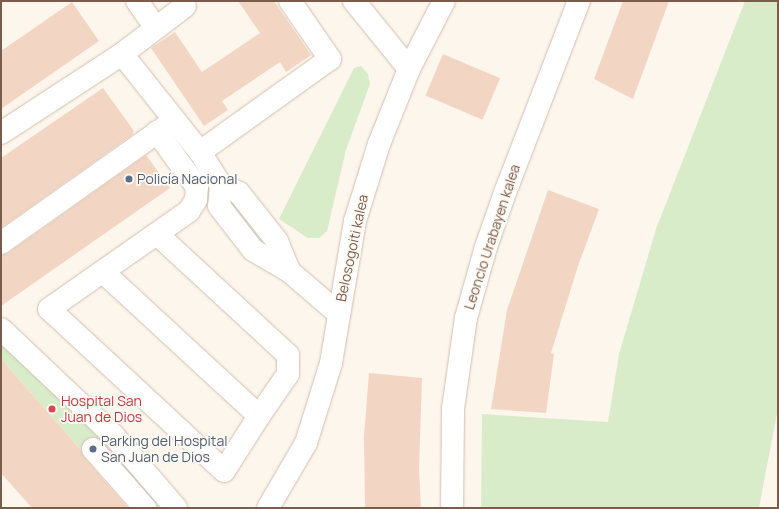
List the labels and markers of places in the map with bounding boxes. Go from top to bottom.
place label: Policía Nacional [137,171,237,187]
marker: Policía Nacional [124,174,134,184]
place label: Hospital San Juan de Dios [61,393,142,426]
marker: Hospital San Juan de Dios [46,403,58,415]
place label: Parking del Hospital San Juan de Dios [101,433,227,466]
marker: Parking del Hospital San Juan de Dios [88,444,98,454]

